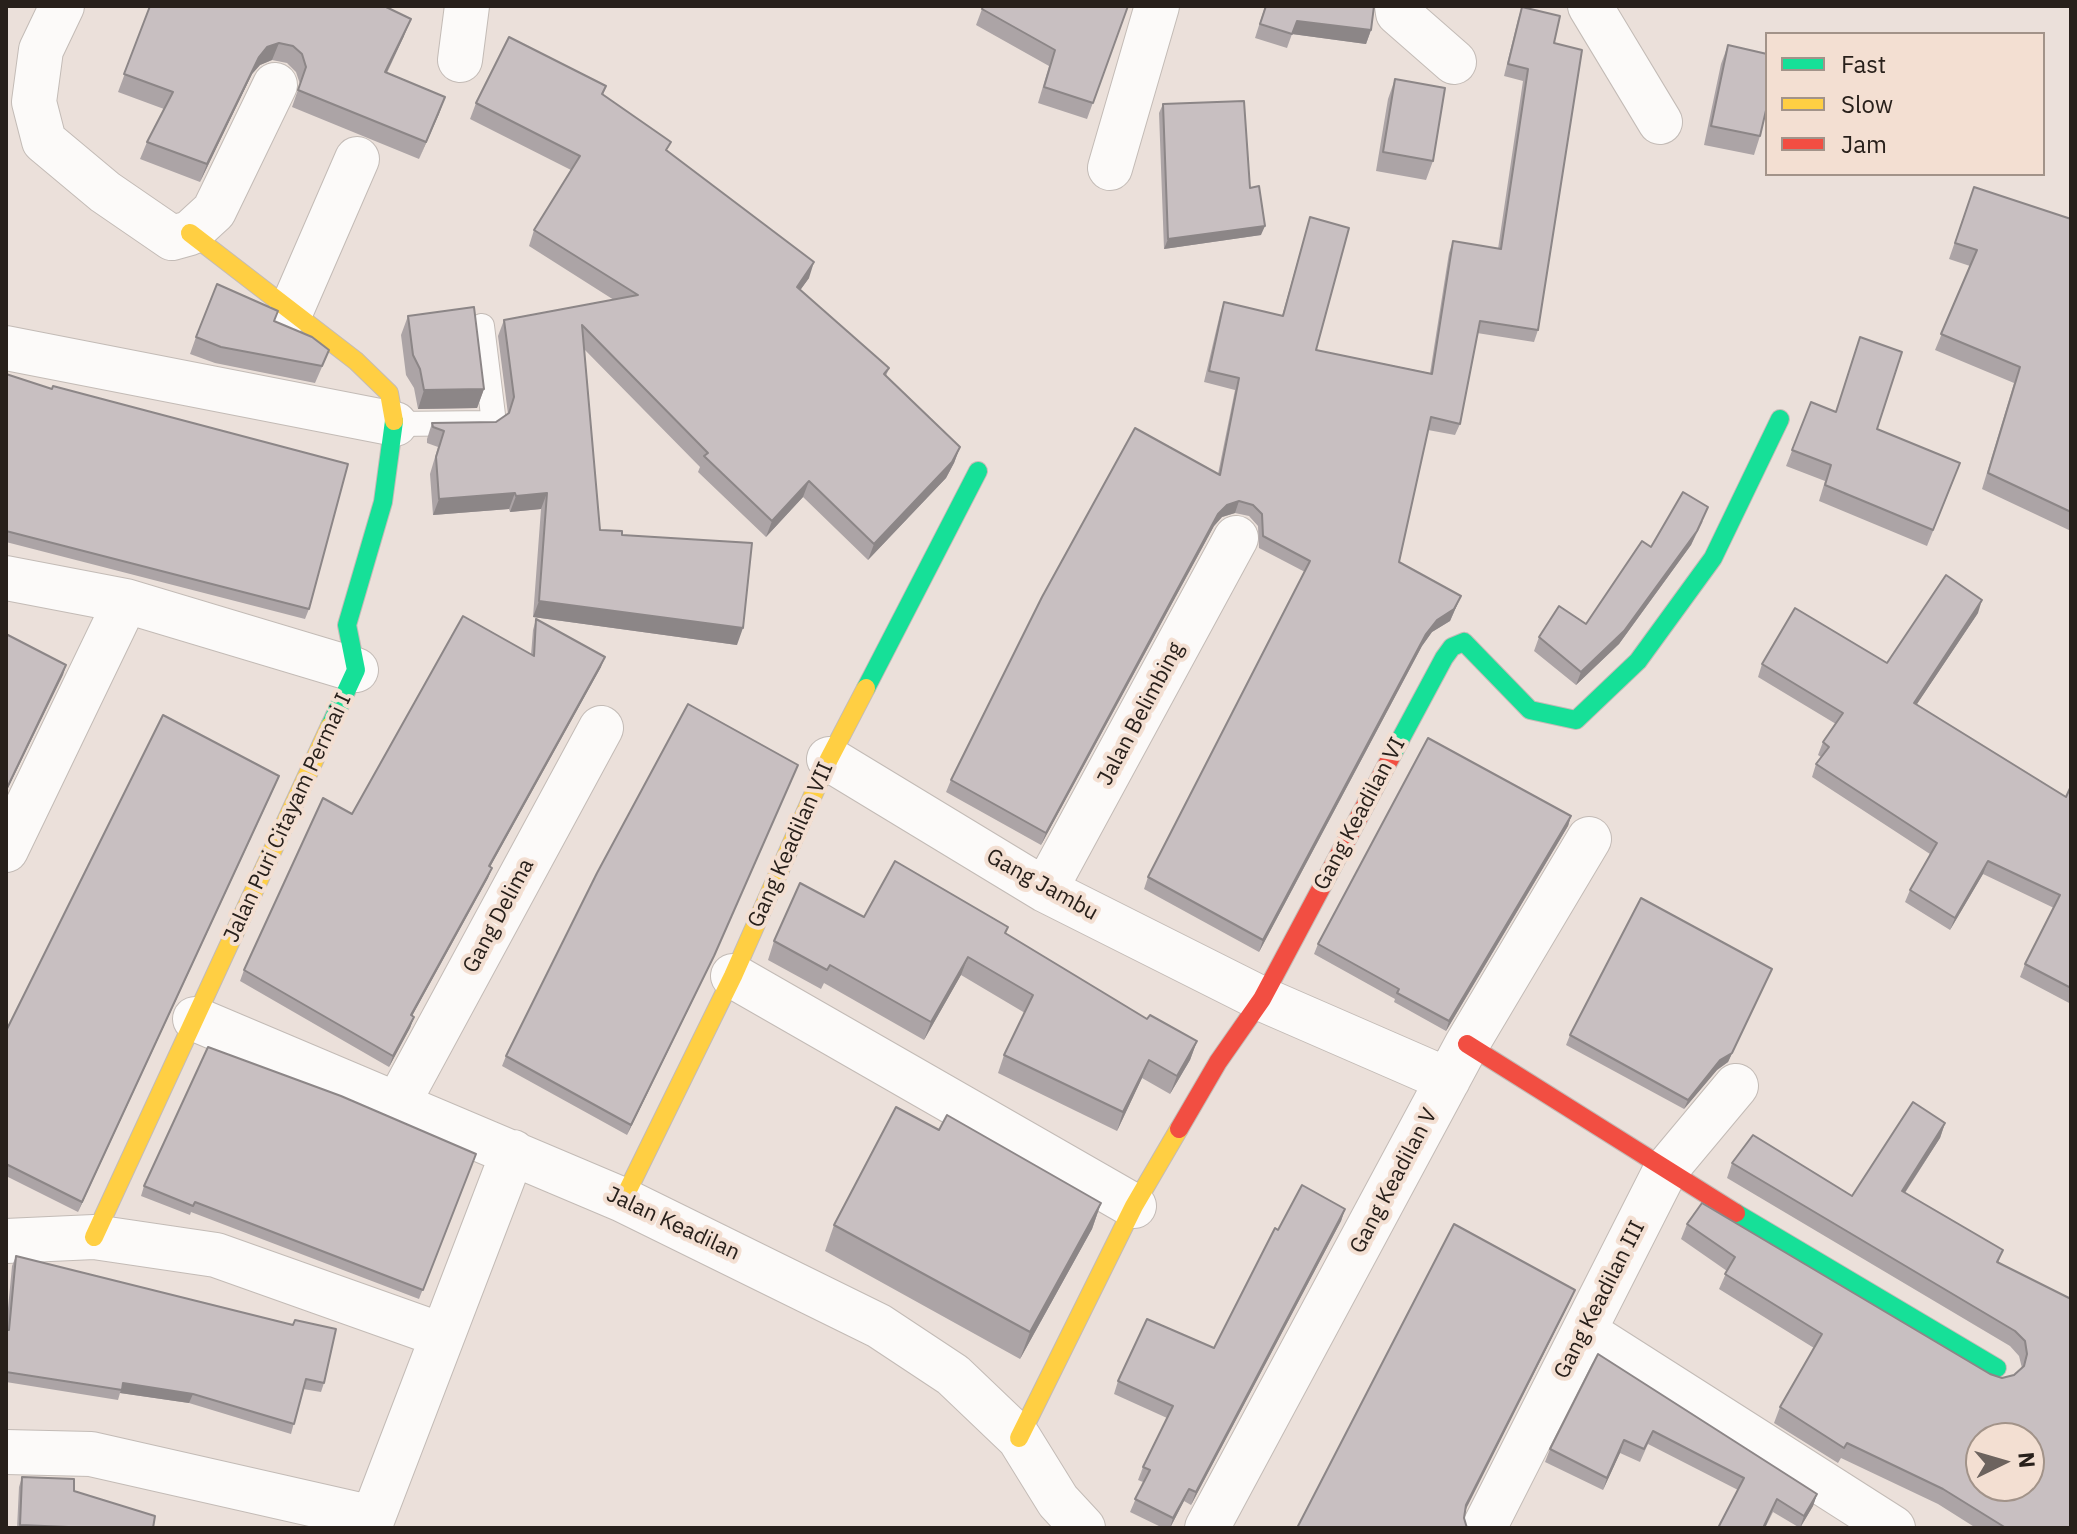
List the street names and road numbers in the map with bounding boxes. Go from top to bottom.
street label: Jalan Belimbing [1092,638,1190,790]
street label: Jalan Puri Citayam Permai I [219,689,357,947]
street label: Gang Keadilan VI [1309,733,1411,895]
street label: Gang Keadilan VII [743,758,839,932]
street label: Gang Jambu [981,843,1103,927]
street label: Gang Delima [458,854,540,978]
street label: Gang Keadilan V [1345,1104,1443,1258]
street label: Jalan Keadilan [602,1182,744,1266]
street label: Gang Keadilan III [1549,1217,1651,1383]

